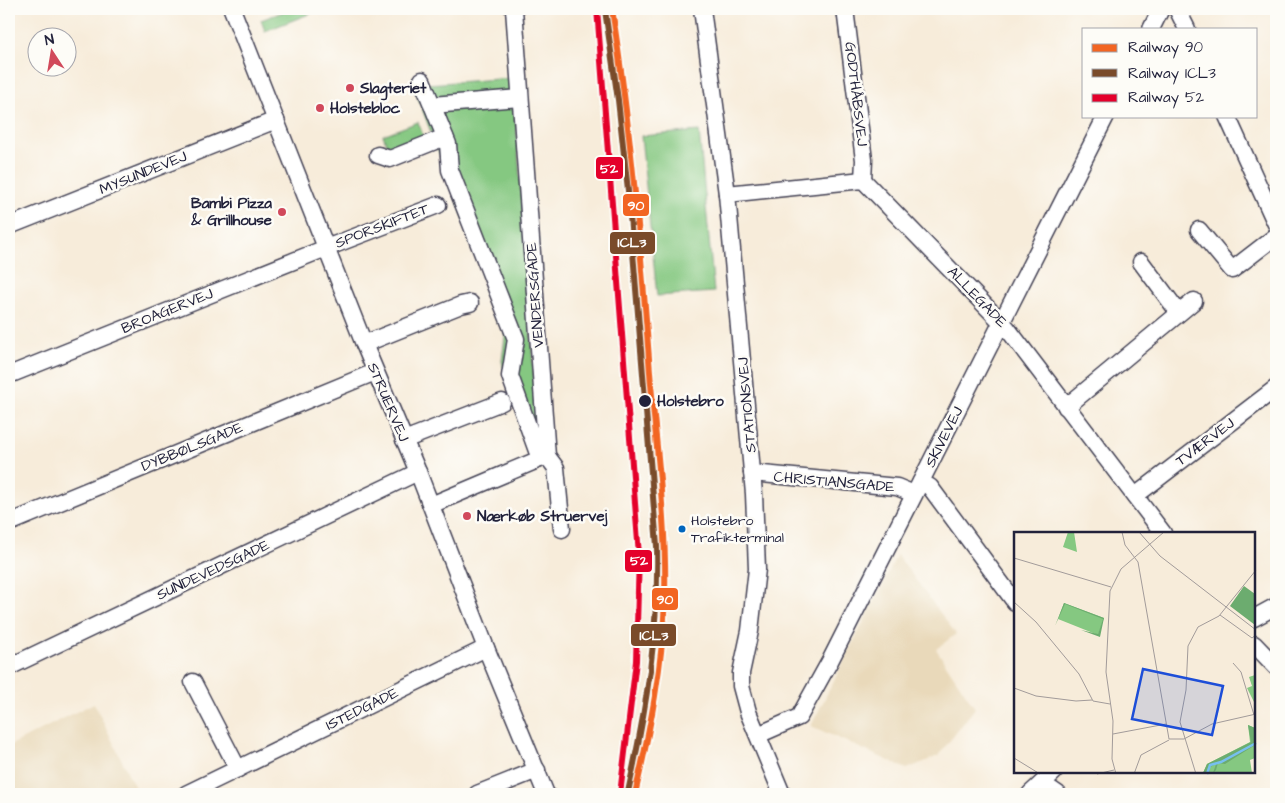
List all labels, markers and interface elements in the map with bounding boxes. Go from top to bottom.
north arrow [28,28,78,78]
legend [1082,28,1258,118]
text: N [43,30,56,51]
text: Railway 90 [1128,37,1203,59]
street label: GODTHÅBSVEJ [839,41,873,147]
text: Railway ICL3 [1128,63,1216,85]
place label: Slagteriet [359,78,427,101]
marker: Slagteriet [344,82,356,94]
text: Railway 52 [1128,87,1205,109]
place label: Holstebloc [330,98,401,119]
marker: Holstebloc [314,102,326,114]
street label: MYSUNDEVEJ [96,146,190,200]
line badge: 52 [595,156,624,180]
text: 52 [600,159,619,179]
place label: Bambi Pizza & Grillhouse [190,193,272,231]
line badge: 90 [622,193,650,217]
text: 90 [628,196,645,216]
street label: SPORSKIFTET [332,198,433,254]
marker: Bambi Pizza & Grillhouse [276,206,288,218]
line badge: ICL3 [609,231,656,255]
text: ICL3 [618,233,647,253]
street label: VENDERSGADE [521,242,549,348]
street label: ALLEGADE [942,262,1012,332]
street label: BROAGERVEJ [118,283,216,339]
street label: STATIONSVEJ [732,356,762,453]
street label: STRUERVEJ [362,359,414,445]
place label: Holstebro [657,391,724,412]
marker: Holstebro [637,393,653,409]
street label: SKIVEVEJ [920,403,968,471]
street label: TVÆRVEJ [1171,413,1239,471]
street label: DYBBØLSGADE [138,417,246,477]
street label: CHRISTIANSGADE [773,466,895,498]
place label: Nærkøb Struervej [477,506,608,527]
marker: Nærkøb Struervej [461,510,473,522]
place label: Holstebro Trafikterminal [691,511,784,548]
marker: Holstebro Trafikterminal [677,524,687,534]
inset map [1014,532,1255,773]
street label: SUNDEVEDSGADE [153,535,273,605]
line badge: 52 [624,549,653,573]
text: 52 [630,551,649,571]
line badge: 90 [651,587,679,611]
text: 90 [657,590,674,610]
line badge: ICL3 [630,623,677,647]
text: ICL3 [640,626,669,646]
street label: ISTEDGADE [322,682,402,736]

